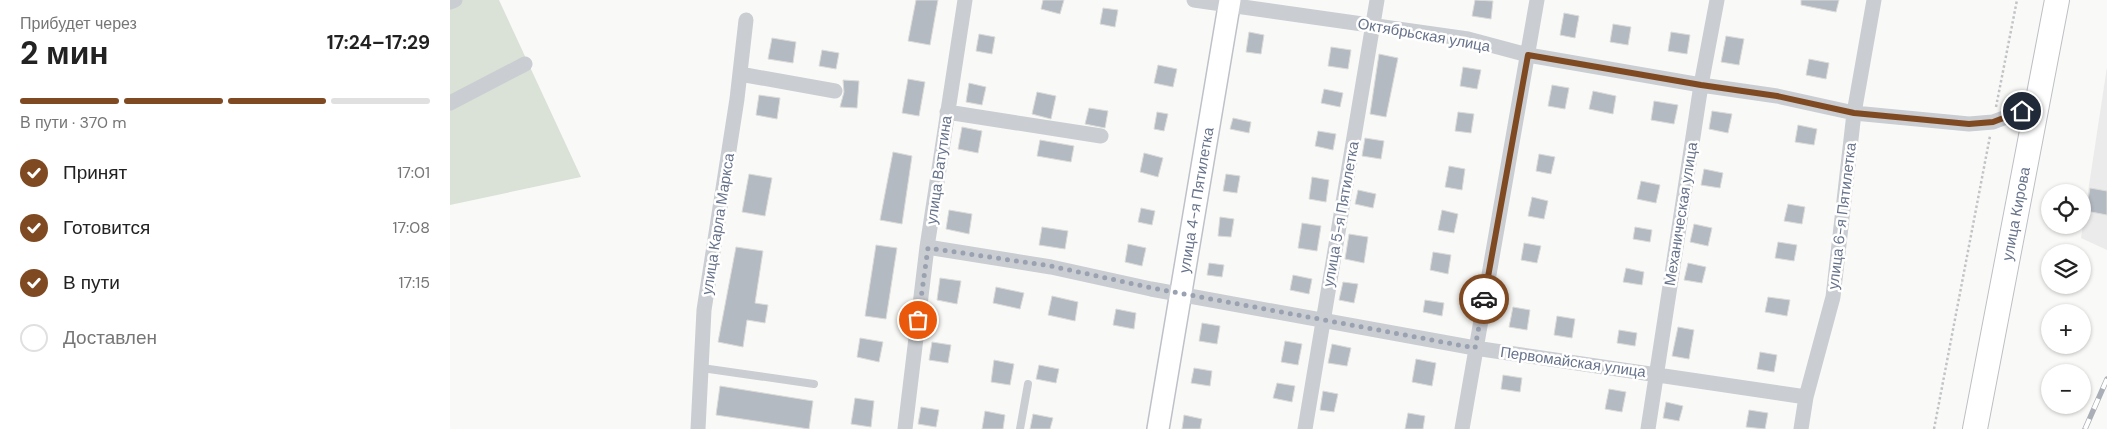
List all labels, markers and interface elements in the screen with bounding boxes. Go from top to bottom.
text: Прибудет через [20,13,137,34]
street label: Октябрьская улица [1356,13,1492,57]
text: 17:24–17:29 [327,30,430,55]
text: 2 мин [20,32,109,74]
pin [2001,90,2043,132]
icon: home [2008,97,2036,125]
text: В пути · 370 m [20,112,127,133]
street label: улица Ватутина [921,114,957,226]
street label: улица 4-я Пятилетка [1174,125,1219,275]
street label: улица 5-я Пятилетка [1318,139,1364,288]
street label: Механическая улица [1660,140,1702,287]
street label: улица 6-я Пятилетка [1823,141,1861,291]
street label: улица Карла Маркса [697,151,739,296]
icon: check [20,159,48,187]
text: Принят [63,160,127,185]
text: 17:01 [397,162,430,183]
street label: улица Кирова [1997,165,2035,263]
map controls [2041,184,2091,414]
button: locate [2041,184,2091,234]
icon: check [20,214,48,242]
text: Готовится [63,215,150,240]
text: 17:08 [393,217,430,238]
button: layers [2041,244,2091,294]
icon: check [20,269,48,297]
text: В пути [63,270,120,295]
text: 17:15 [398,272,430,293]
courier [1459,274,1509,324]
icon: car [1470,285,1498,313]
pin [897,299,939,341]
button: + [2041,304,2091,354]
icon: bag [904,306,932,334]
text: Доставлен [63,325,157,350]
street label: Первомайская улица [1499,342,1648,382]
button: − [2041,364,2091,414]

